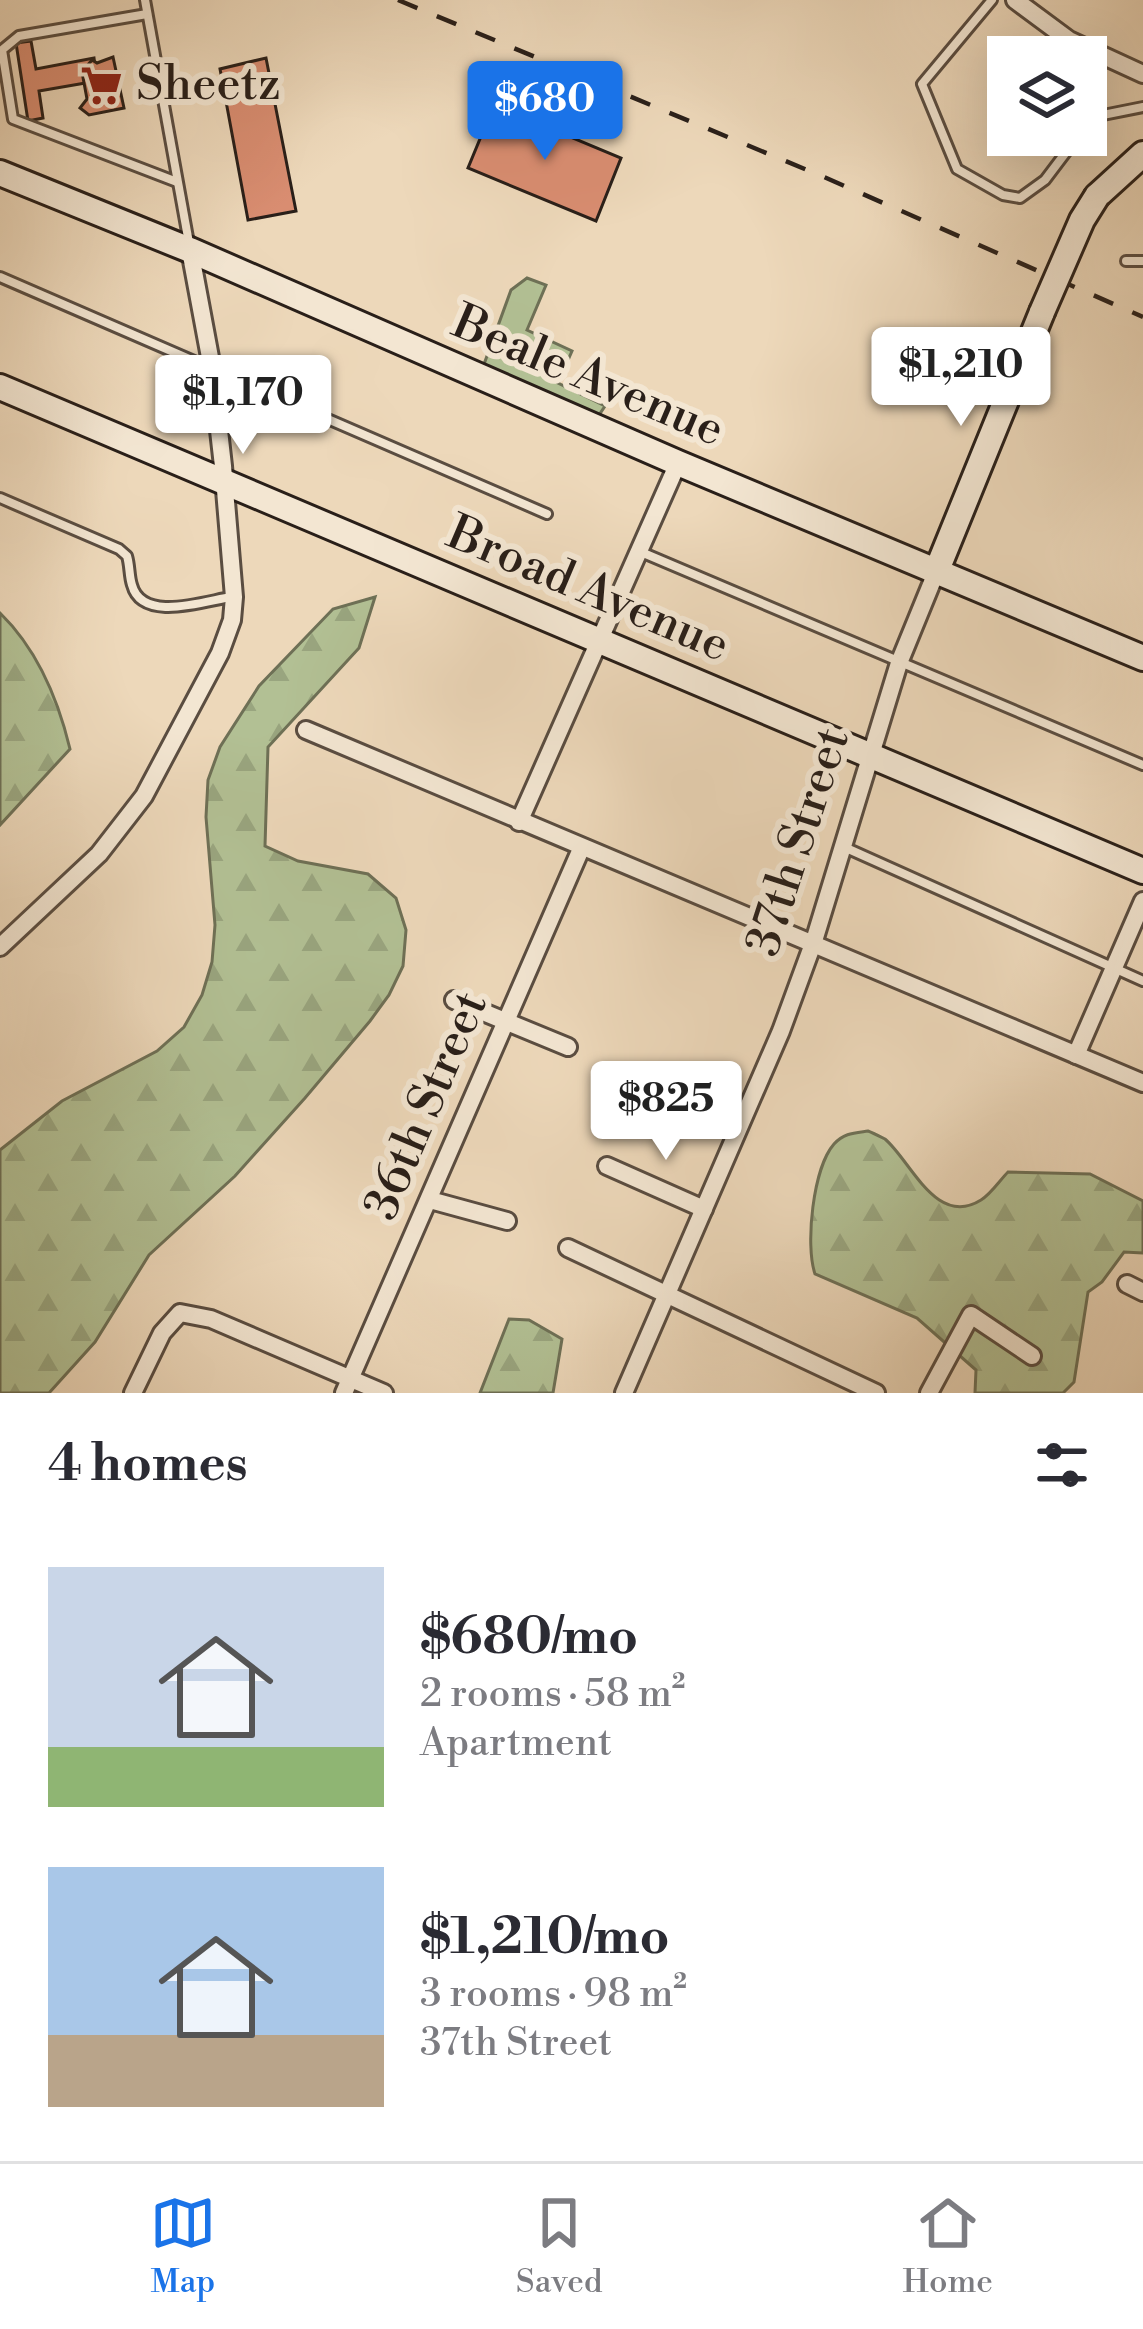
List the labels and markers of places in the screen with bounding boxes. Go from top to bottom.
place label: Sheetz [136,55,281,115]
pin: $680 [474,61,616,163]
supermarket icon: Sheetz [79,62,125,108]
pin: $1,210 [863,327,1059,429]
pin: $1,170 [145,355,341,457]
pin: $825 [595,1061,737,1163]

